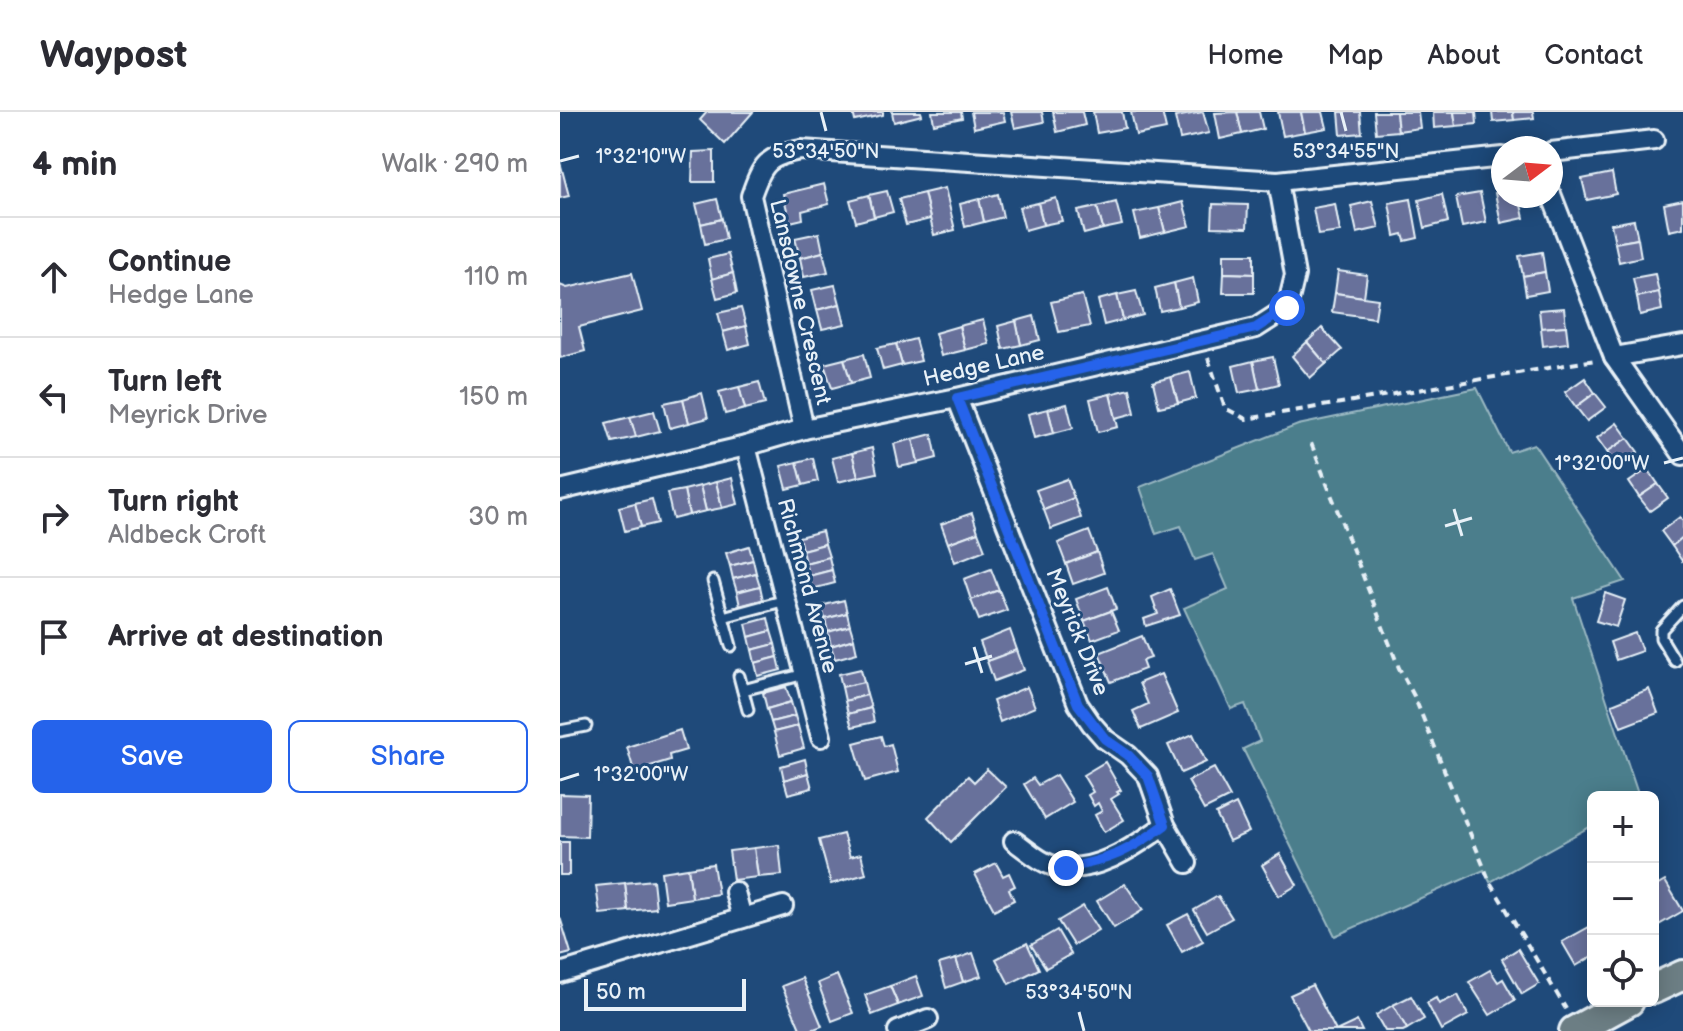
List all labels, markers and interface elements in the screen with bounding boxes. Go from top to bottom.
text: Waypost [40,33,187,78]
text: Home [1207,39,1283,72]
text: Map [1327,39,1384,72]
text: About [1428,39,1500,72]
text: Contact [1544,39,1643,72]
north arrow [1491,136,1563,208]
text: 53°34'50"N [772,140,880,164]
text: 53°34'55"N [1293,140,1399,164]
text: 4 min [32,144,118,185]
text: 1°32'10"W [596,145,686,169]
text: Walk · 290 m [381,149,528,180]
street label: Lansdowne Crescent [763,197,837,408]
text: Continue [108,244,231,280]
icon: ahead [32,255,76,299]
text: 110 m [464,262,528,293]
text: Hedge Lane [108,280,254,311]
route start [1269,290,1305,326]
street label: Hedge Lane [921,339,1047,393]
text: Turn left [108,364,222,400]
icon: left [32,375,76,419]
text: 150 m [459,382,528,413]
text: Meyrick Drive [108,400,268,431]
text: 1°32'00"W [1555,452,1649,476]
text: Turn right [108,484,239,520]
icon: right [32,495,76,539]
street label: Richmond Avenue [771,496,843,676]
text: 30 m [468,502,528,533]
text: Aldbeck Croft [108,520,266,551]
street label: Meyrick Drive [1039,564,1115,700]
icon: arrive [32,615,76,659]
text: Arrive at destination [108,619,384,655]
button: Save [32,720,272,793]
button: Share [288,720,528,793]
text: 1°32'00"W [594,763,688,787]
map controls [1587,791,1659,1007]
button: + [1587,791,1659,863]
route end [1048,850,1084,886]
button: − [1587,863,1659,935]
button: locate [1587,935,1659,1007]
scale bar [584,975,746,1011]
text: 50 m [596,979,646,1006]
text: 53°34'50"N [1025,981,1133,1005]

